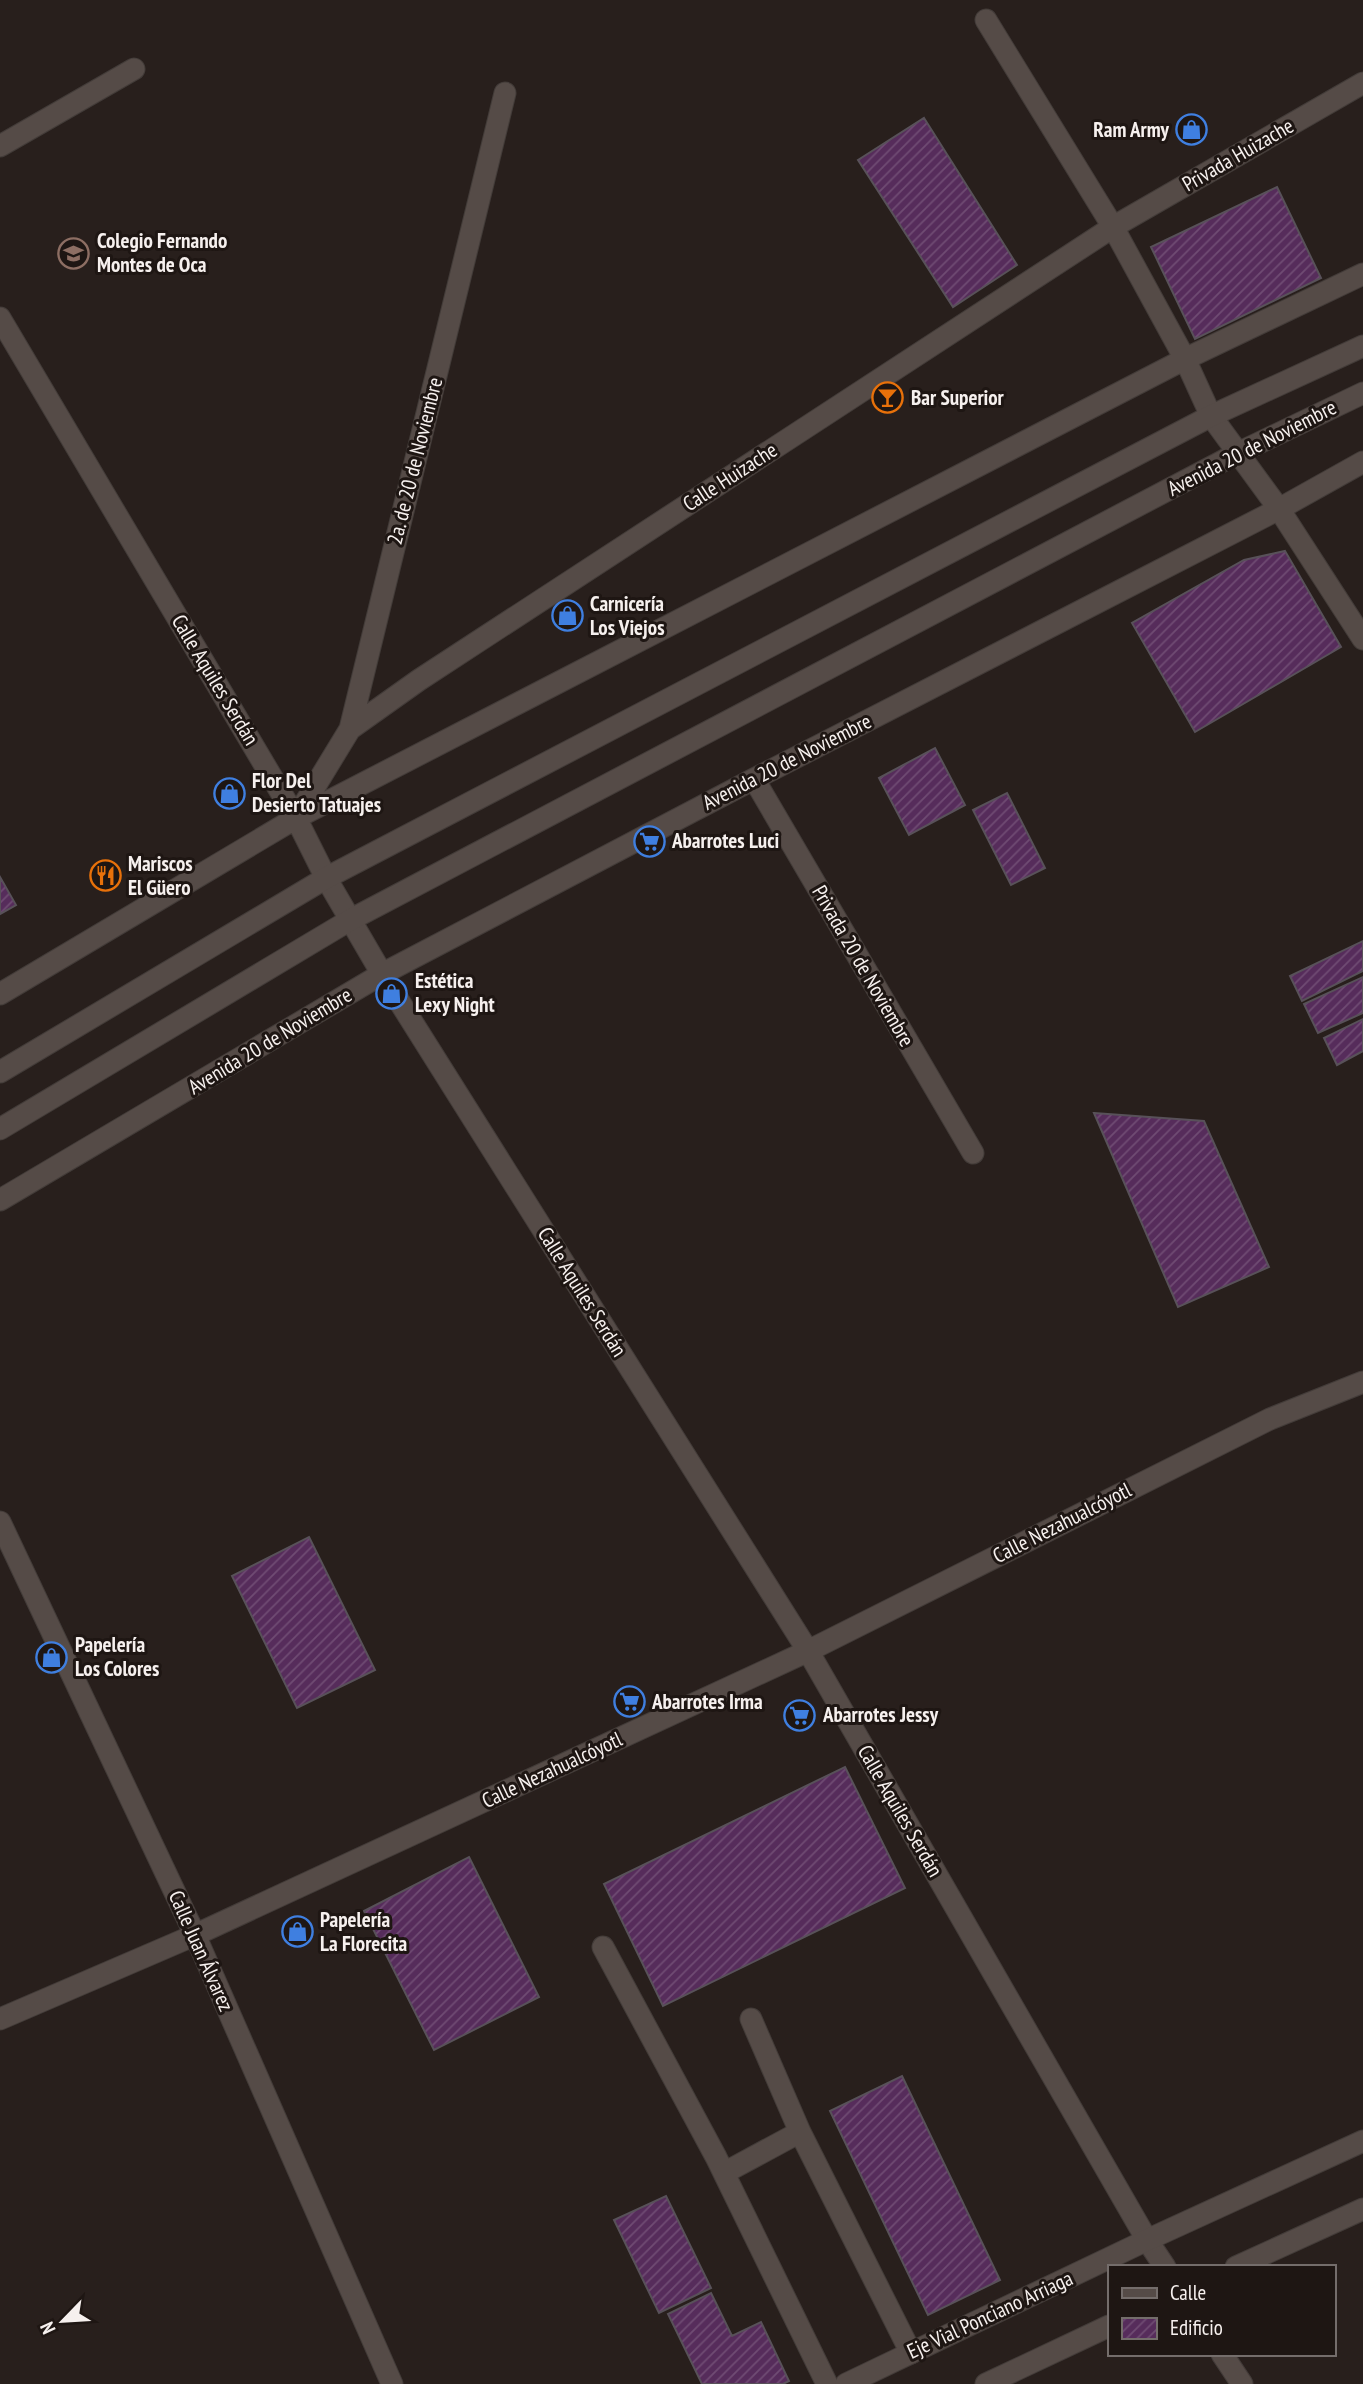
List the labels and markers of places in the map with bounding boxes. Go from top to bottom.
shop icon: Ram Army [1175,113,1209,147]
place label: Ram Army [1093,116,1170,143]
place label: Colegio Fernando Montes de Oca [97,227,227,278]
school or university icon: Colegio Fernando Montes de Oca [57,236,91,270]
bar icon: Bar Superior [871,381,905,415]
place label: Bar Superior [911,384,1005,411]
place label: Carnicería Los Viejos [590,590,665,641]
shop icon: Carnicería Los Viejos [550,599,584,633]
place label: Flor Del Desierto Tatuajes [252,767,381,818]
shop icon: Flor Del Desierto Tatuajes [212,776,246,810]
supermarket icon: Abarrotes Luci [632,824,666,858]
place label: Abarrotes Luci [671,827,779,854]
place label: Mariscos El Güero [128,850,193,901]
restaurant icon: Mariscos El Güero [88,859,122,893]
place label: Estética Lexy Night [415,967,495,1018]
shop icon: Estética Lexy Night [375,976,409,1010]
place label: Papelería Los Colores [75,1631,159,1682]
shop icon: Papelería Los Colores [35,1640,69,1674]
supermarket icon: Abarrotes Irma [612,1685,646,1719]
place label: Abarrotes Irma [651,1688,763,1715]
supermarket icon: Abarrotes Jessy [783,1698,817,1732]
place label: Abarrotes Jessy [822,1701,939,1728]
place label: Papelería La Florecita [320,1906,407,1957]
shop icon: Papelería La Florecita [280,1915,314,1949]

